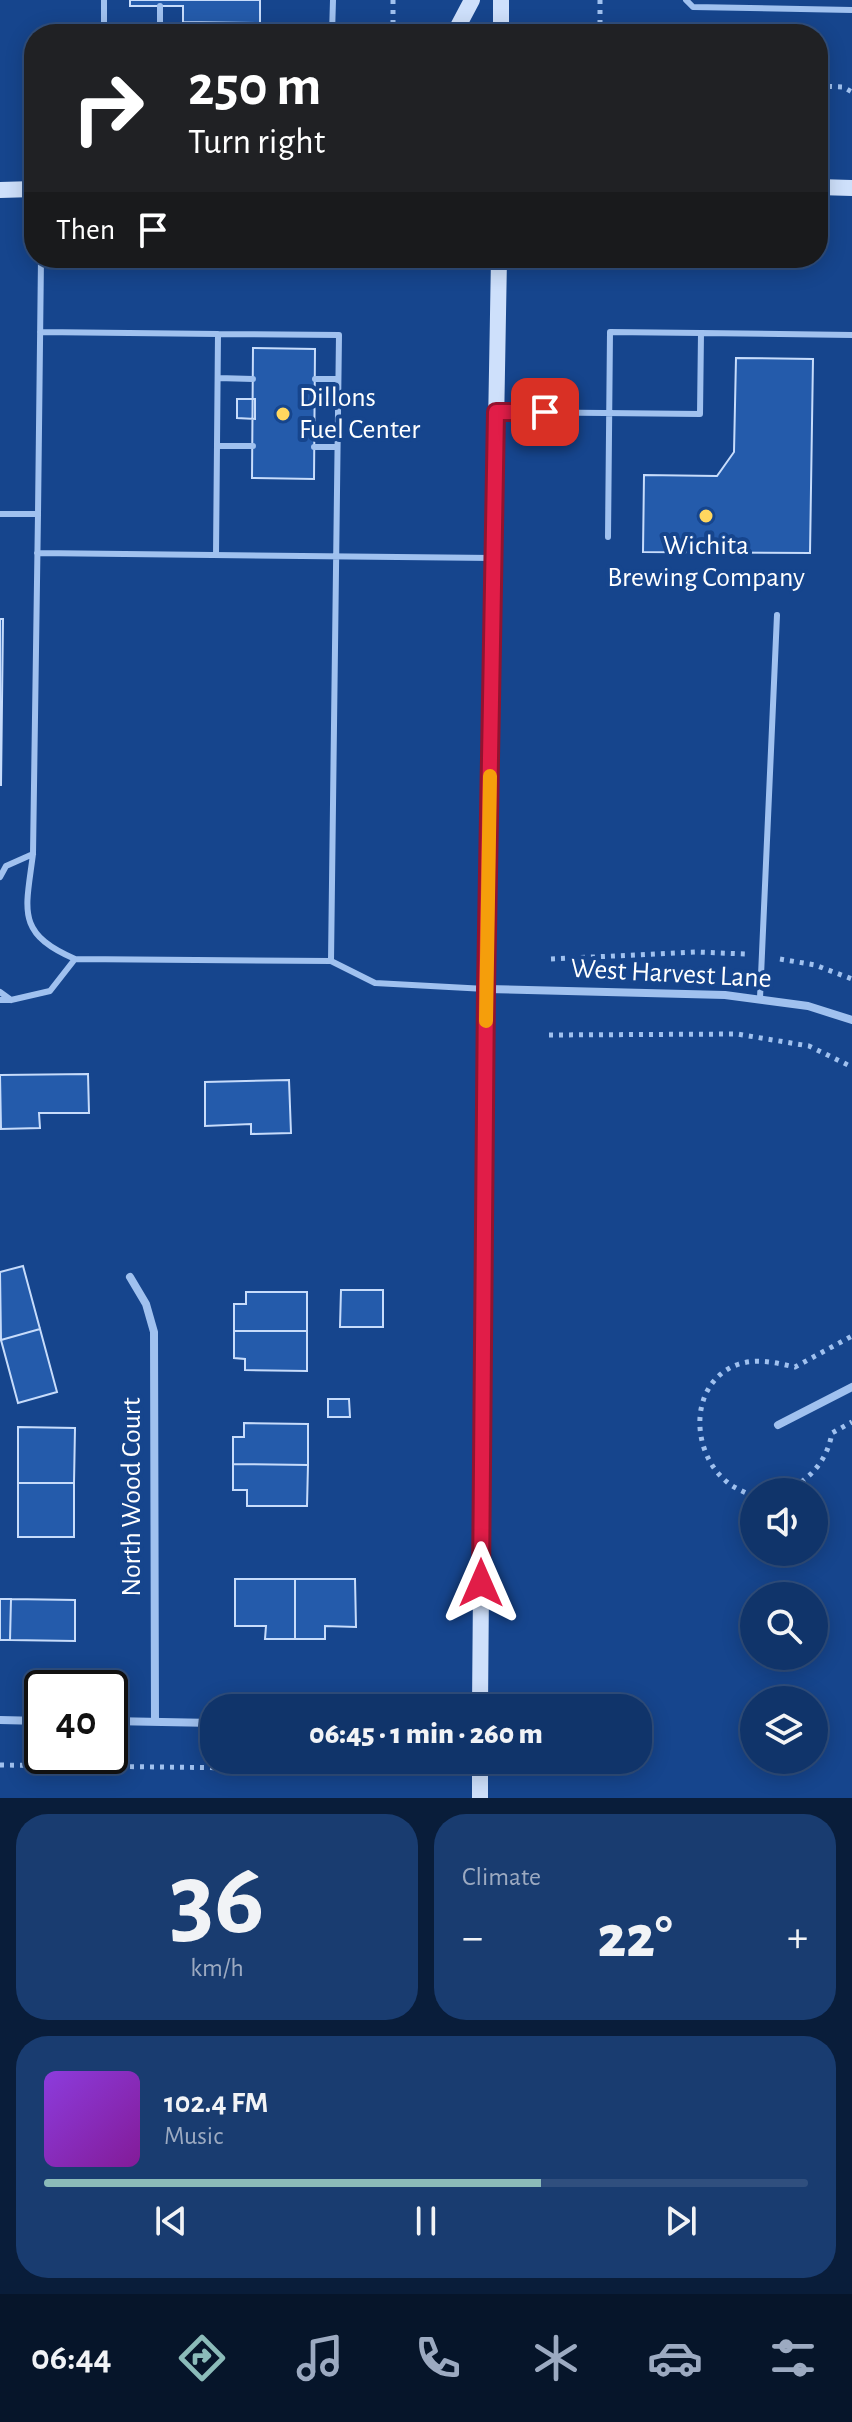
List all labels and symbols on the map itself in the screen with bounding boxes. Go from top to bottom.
pin [511,378,579,446]
place label: Dillons Fuel Center [299,384,420,444]
marker: Dillons Fuel Center [274,405,292,423]
marker: Wichita Brewing Company [697,507,715,525]
place label: Wichita Brewing Company [607,532,805,592]
street label: West Harvest Lane [570,955,772,993]
street label: North Wood Court [118,1397,146,1597]
position arrow [439,1541,523,1625]
speed limit sign: 40 [24,1670,128,1774]

